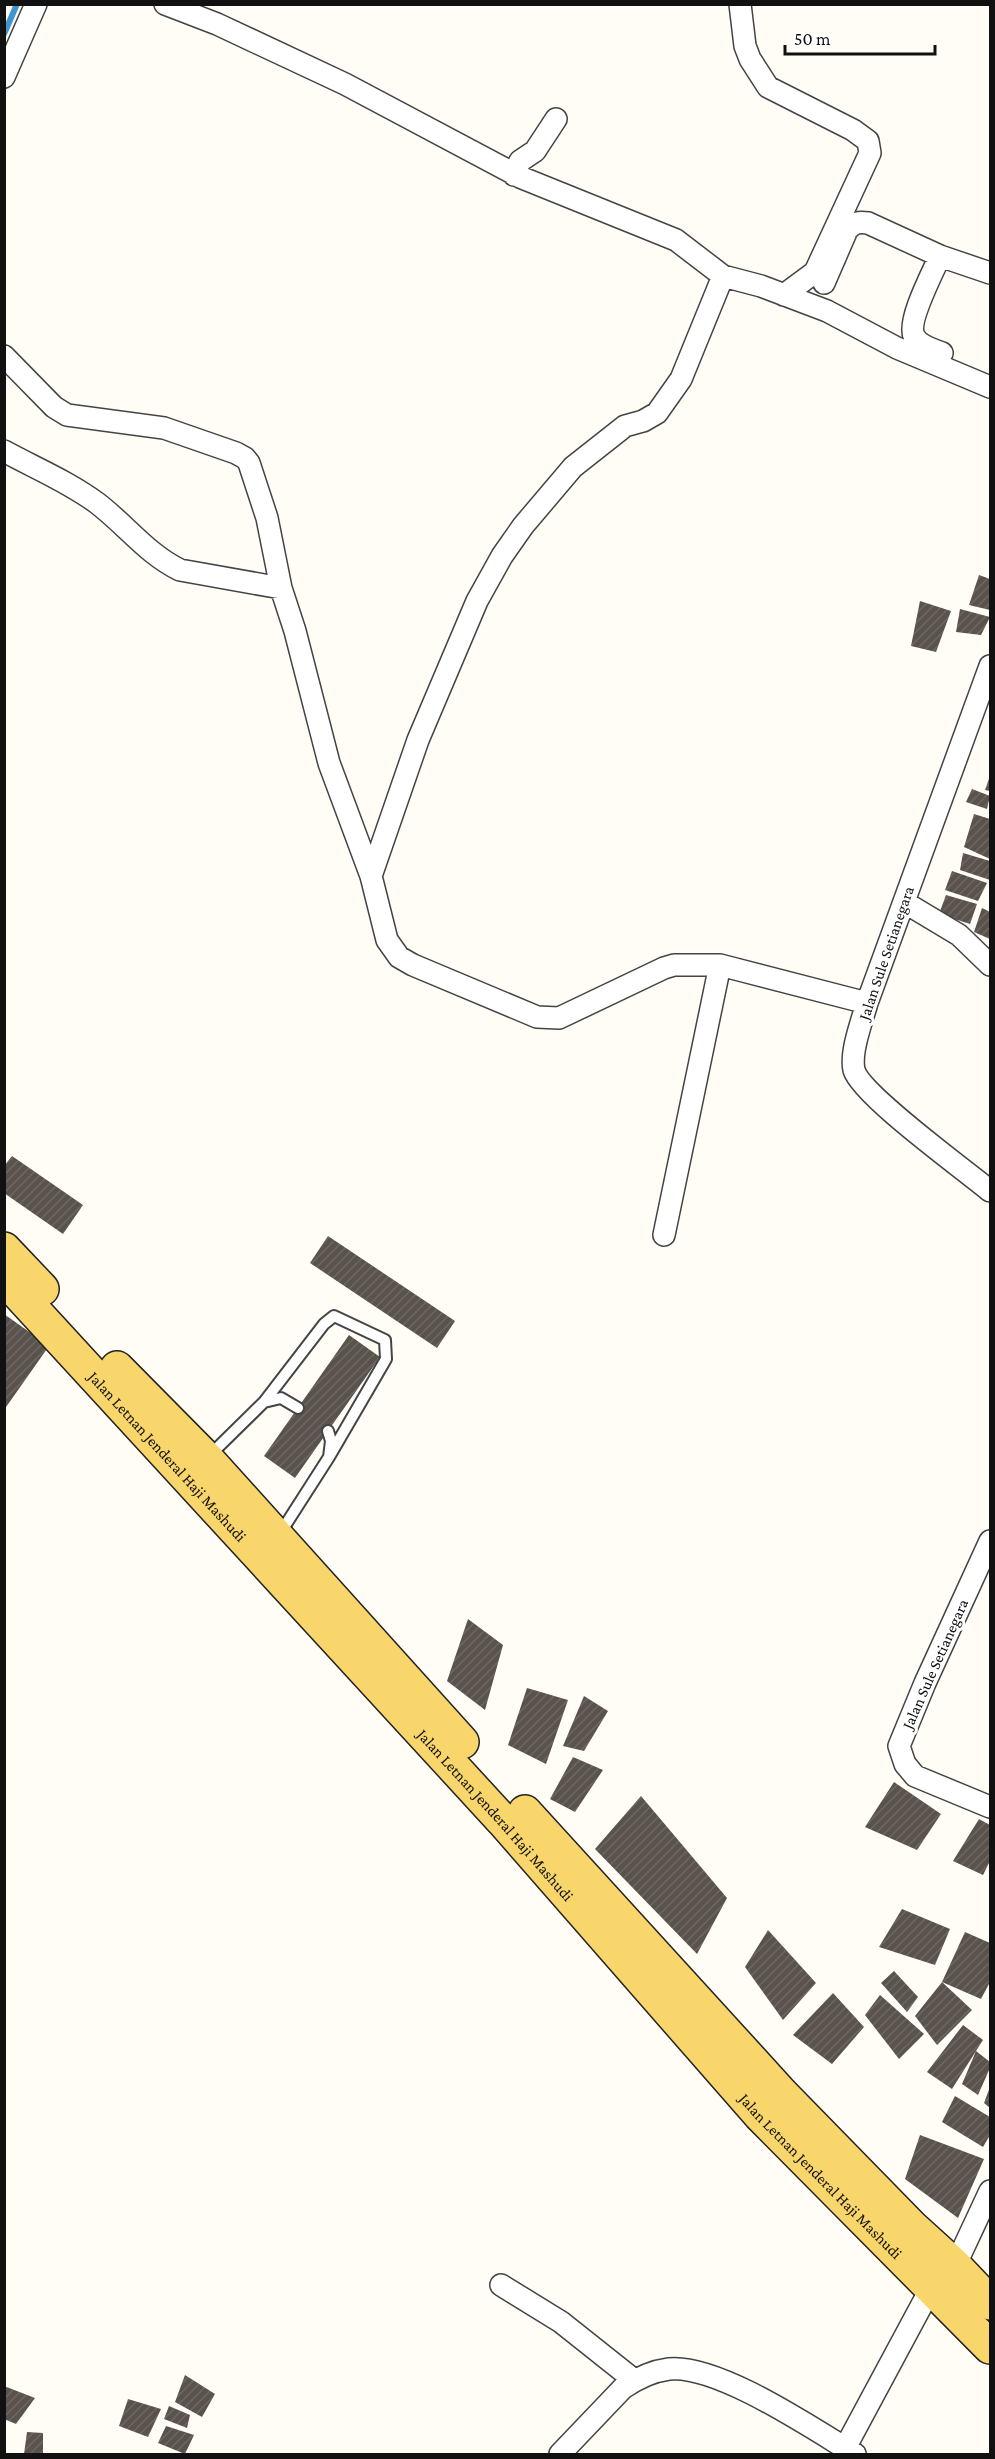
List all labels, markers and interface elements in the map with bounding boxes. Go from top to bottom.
scale bar [785,18,935,56]
text: 50 m [794,29,831,49]
street label: Jalan Sule Setianegara [854,883,918,1024]
street label: Jalan Letnan Jenderal Haji Mashudi [83,1366,250,1545]
street label: Jalan Sule Setianegara [898,1596,972,1734]
street label: Jalan Letnan Jenderal Haji Mashudi [412,1724,577,1904]
street label: Jalan Letnan Jenderal Haji Mashudi [734,2088,906,2262]

